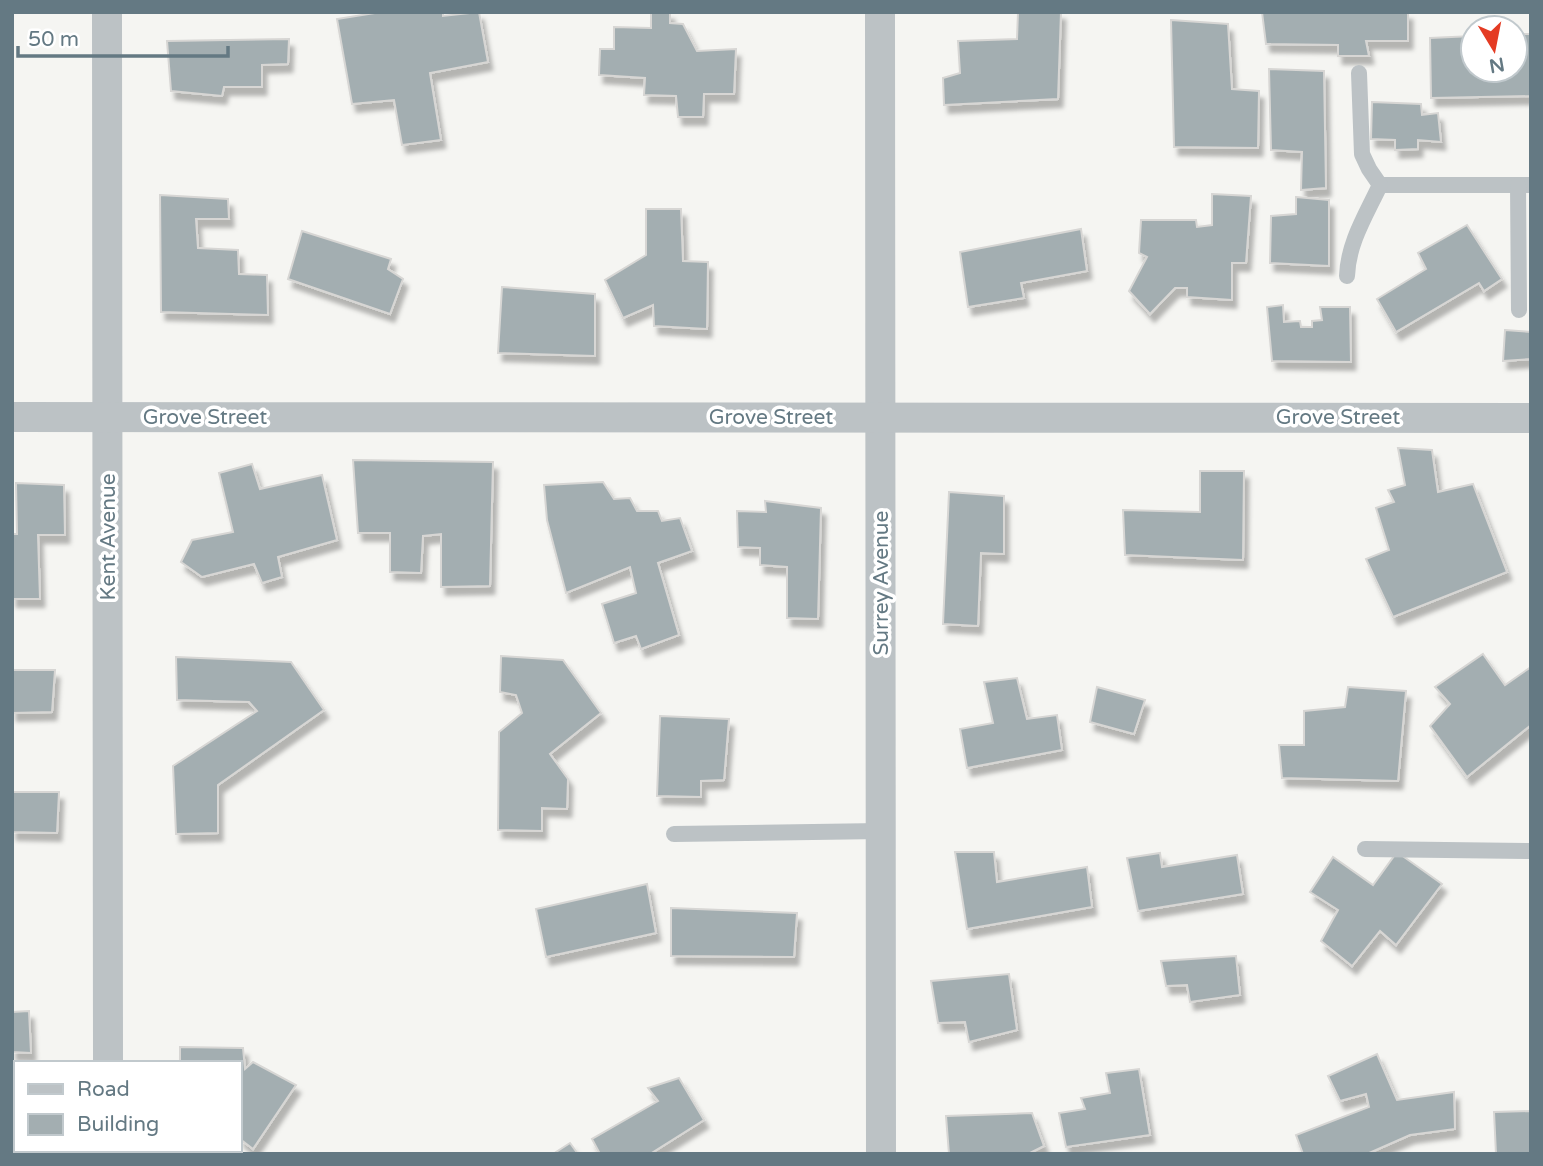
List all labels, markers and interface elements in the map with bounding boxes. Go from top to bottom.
scale bar [18,14,228,58]
north arrow [1459,14,1529,84]
text: 50 m [28,27,79,52]
text: N [1487,53,1506,77]
street label: Grove Street [143,405,267,430]
street label: Grove Street [709,405,833,430]
street label: Grove Street [1276,405,1400,430]
street label: Kent Avenue [96,473,121,601]
street label: Surrey Avenue [869,510,894,655]
legend [14,1061,242,1152]
text: Road [77,1077,130,1102]
text: Building [77,1112,159,1137]

